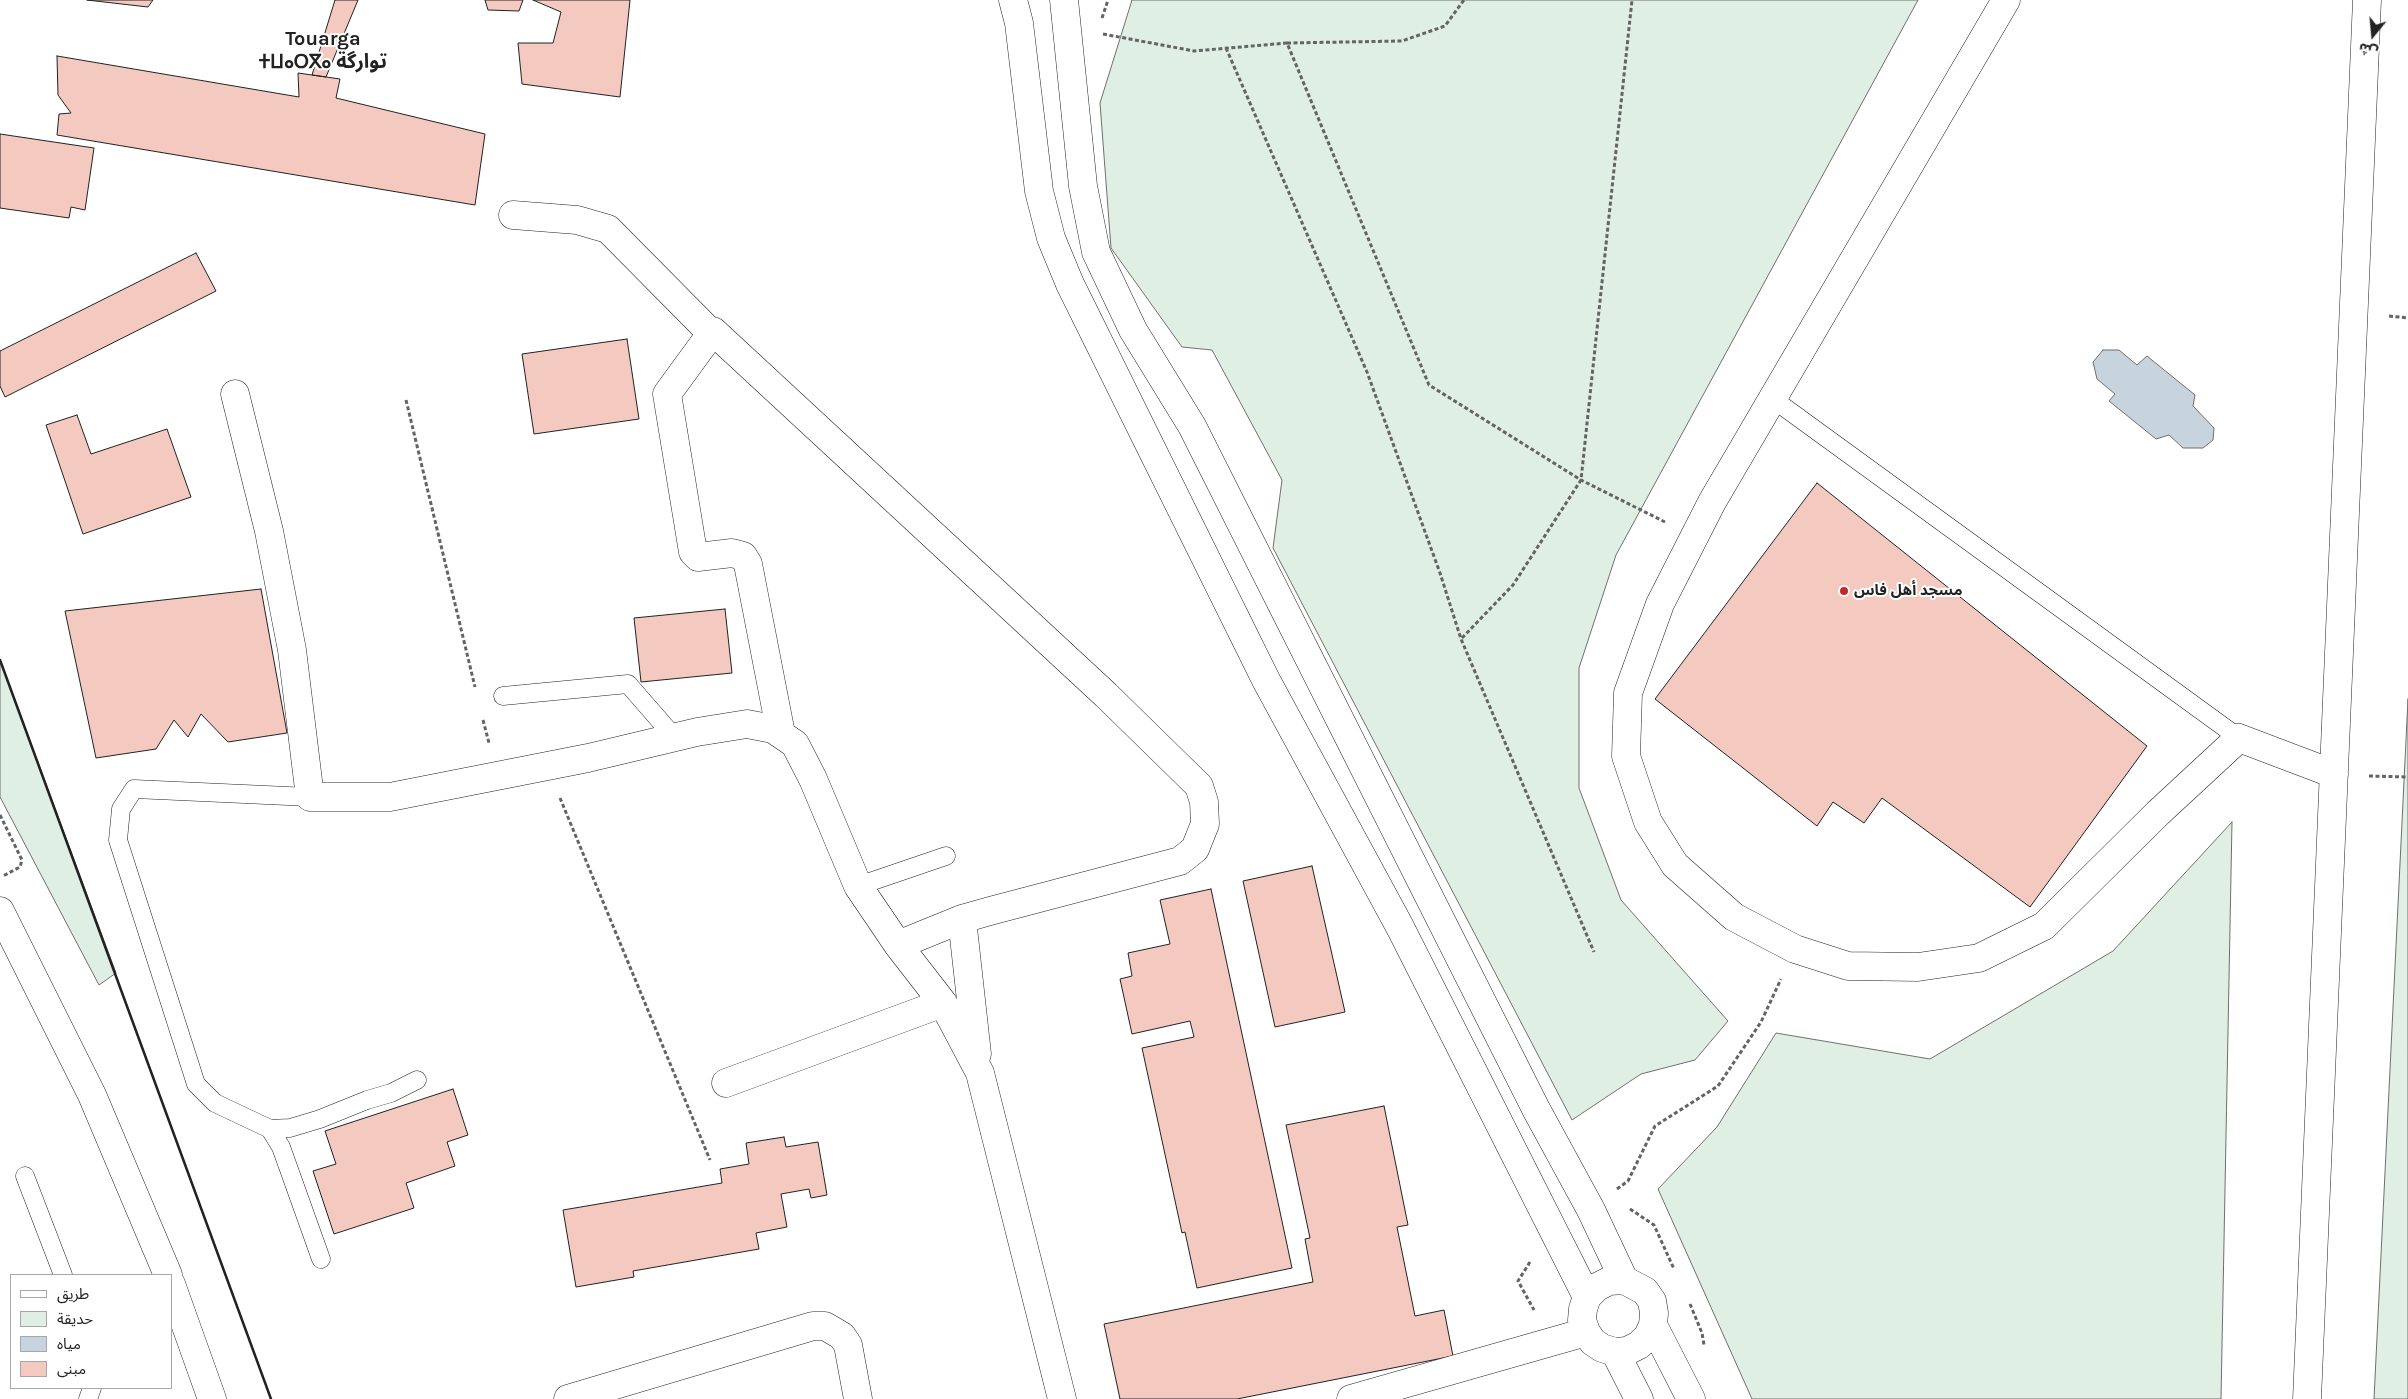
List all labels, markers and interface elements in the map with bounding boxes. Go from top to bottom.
north arrow [2348,10,2398,60]
district label: Touarga ⵜⵡⴰⵔⴳⴰ توارگة [259,27,387,74]
text: ش [2357,39,2380,61]
place label: مسجد أهل فاس [1854,582,1962,600]
marker: مسجد أهل فاس [1838,585,1850,597]
legend [10,1274,172,1389]
text: طريق [57,1285,89,1303]
text: حديقة [57,1310,93,1328]
text: مياه [57,1335,81,1353]
text: مبنى [57,1360,86,1378]

